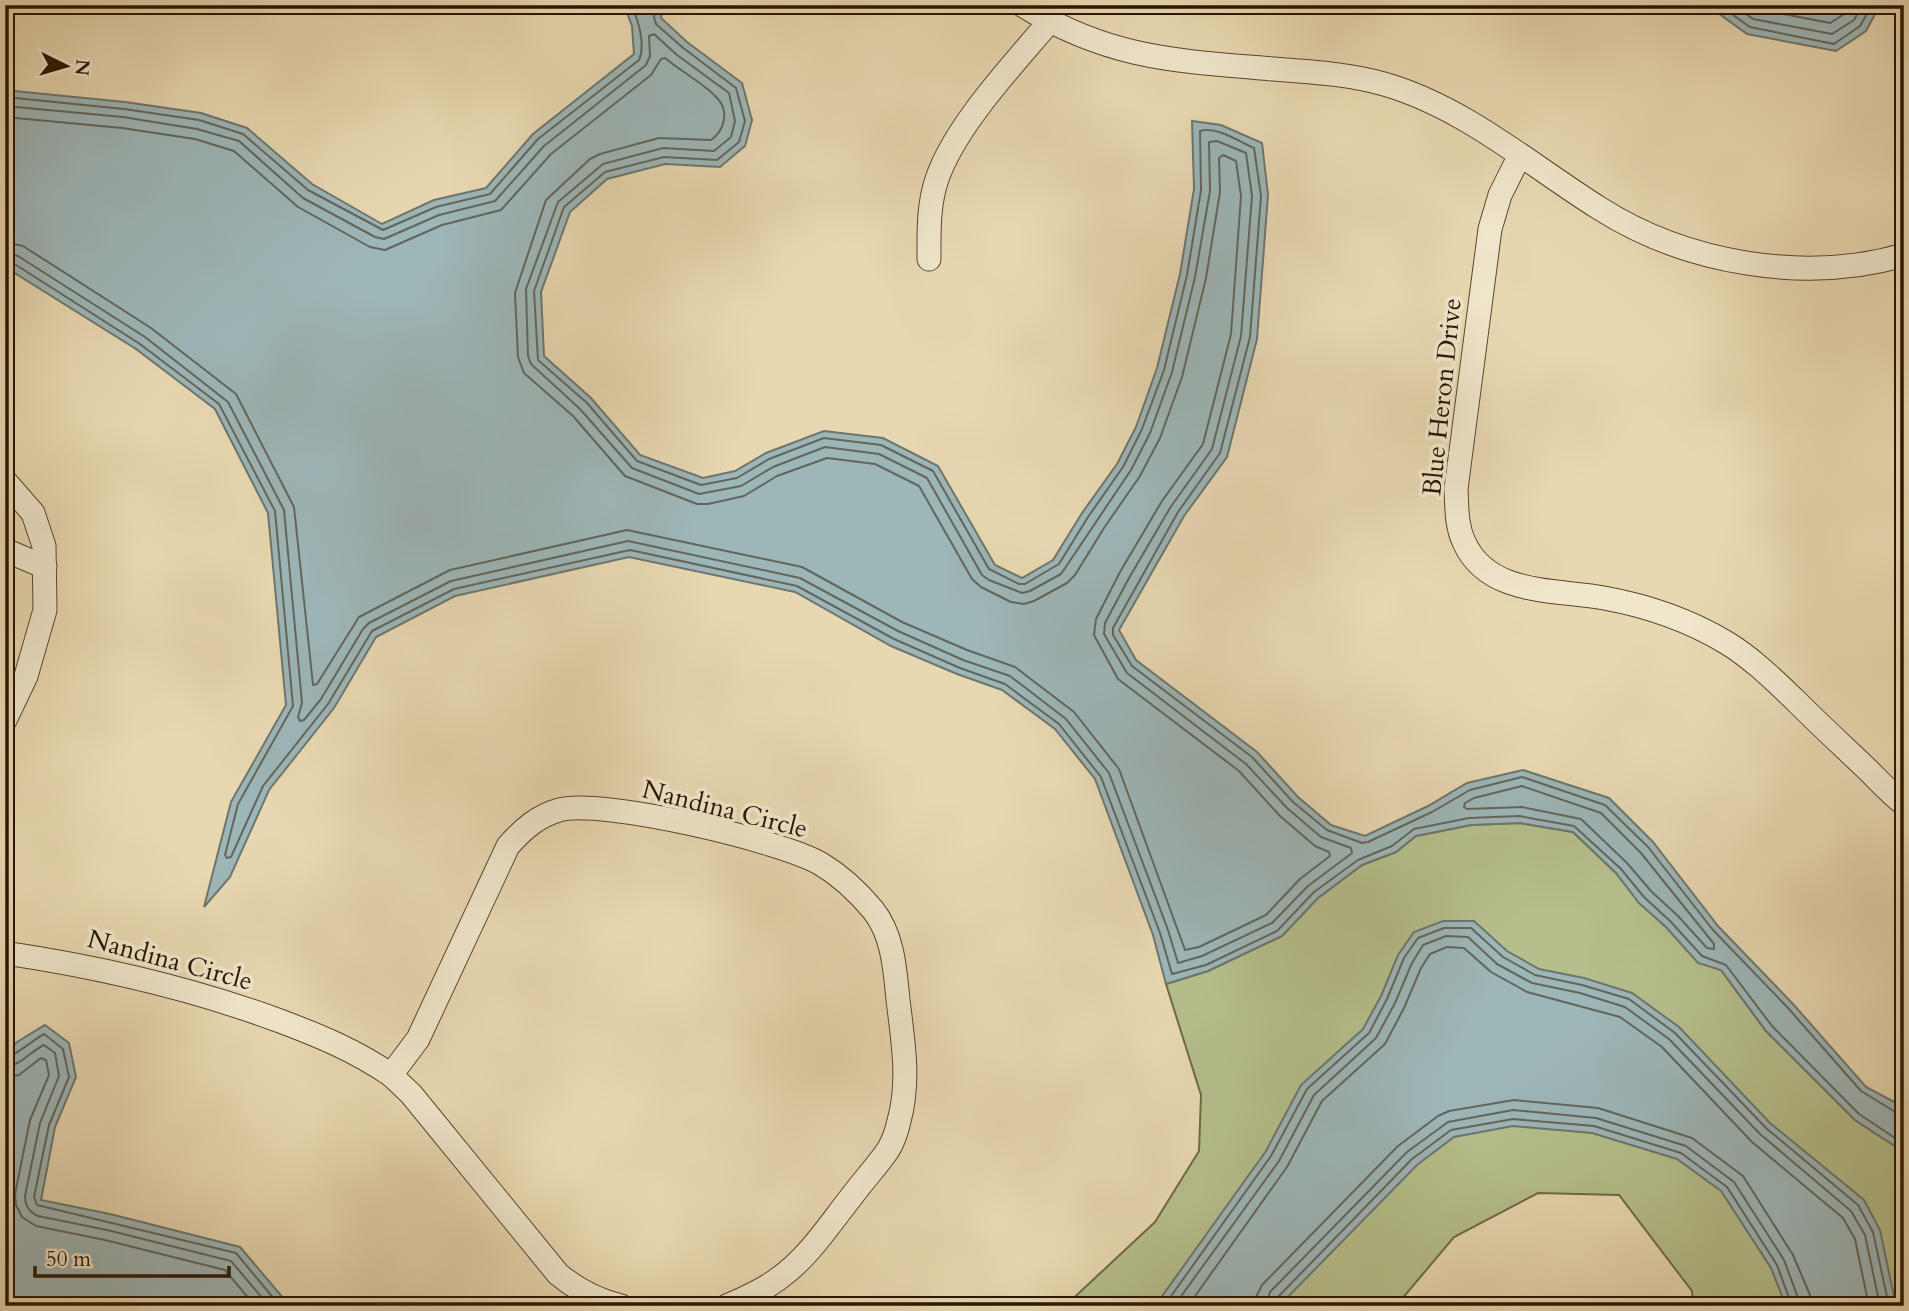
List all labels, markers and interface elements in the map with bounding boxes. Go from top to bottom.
north arrow [32,32,102,102]
text: N [68,58,96,77]
street label: Blue Heron Drive [1414,296,1470,498]
street label: Nandina Circle [639,772,811,846]
street label: Nandina Circle [84,921,256,999]
scale bar [35,1234,229,1278]
text: 50 m [46,1245,91,1274]

